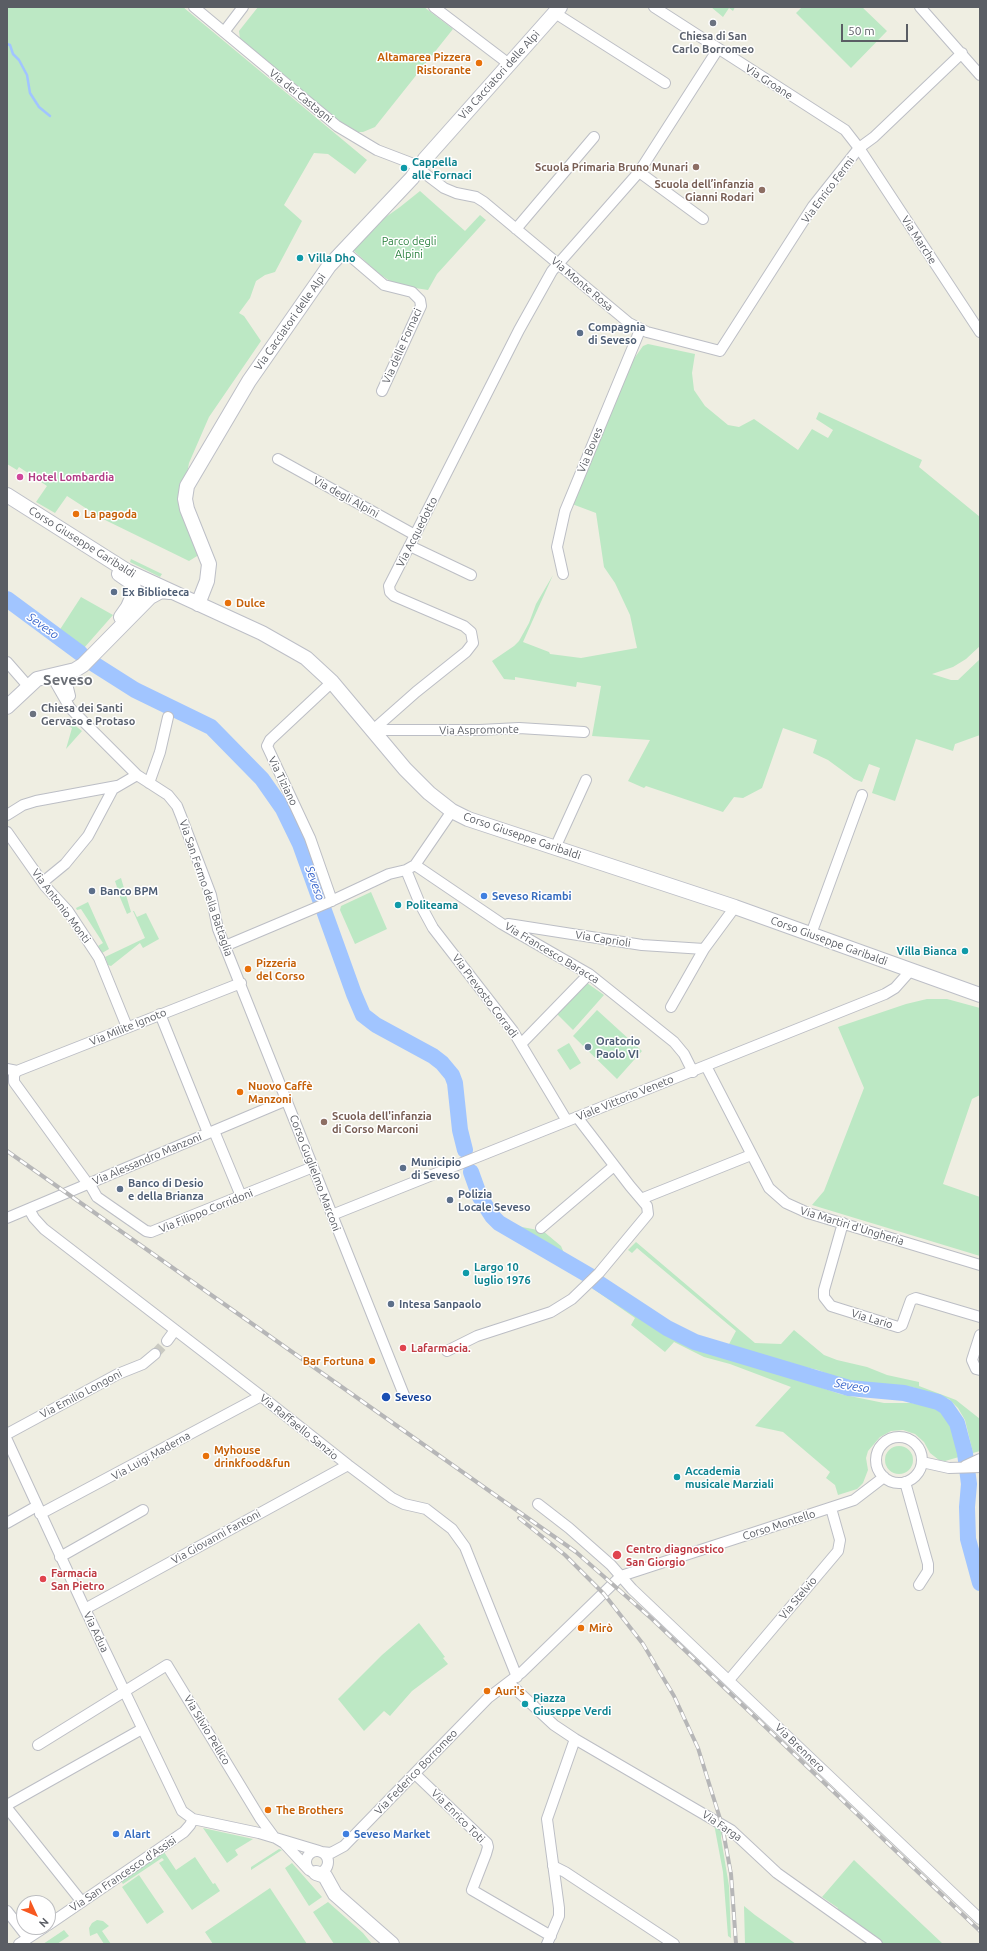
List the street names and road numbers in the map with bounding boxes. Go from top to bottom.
street label: Via Cacciatori delle Alpi [456,28,542,122]
street label: Via Groane [743,62,795,102]
street label: Via dei Castagni [266,66,336,126]
street label: Via Enrico Fermi [799,154,857,226]
street label: Via Marche [898,213,940,267]
street label: Via Monte Rosa [548,254,616,314]
street label: Via Cacciatori delle Alpi [252,271,328,373]
street label: Via delle Fornaci [379,306,425,386]
street label: Via Boves [575,425,605,475]
street label: Via degli Alpini [311,473,381,521]
street label: Via Acquedotto [394,495,440,569]
street label: Corso Giuseppe Garibaldi [26,504,138,580]
street label: Via Aspromonte [439,723,519,737]
street label: Via Tiziano [265,754,301,808]
street label: Corso Giuseppe Garibaldi [461,810,583,862]
street label: Via San Fermo della Battaglia [176,818,236,958]
street label: Via Antonio Monti [29,866,93,946]
street label: Corso Giuseppe Garibaldi [769,914,889,968]
street label: Via Francesco Baracca [502,920,602,986]
street label: Via Caprioli [574,928,632,950]
street label: Via Prevosto Corradi [449,952,521,1040]
street label: Via Milite Ignoto [88,1006,168,1048]
street label: Viale Vittorio Veneto [574,1072,676,1124]
street label: Corso Guglielmo Marconi [287,1113,343,1233]
street label: Via Alessandro Manzoni [91,1130,203,1188]
street label: Via Filippo Corridoni [157,1186,255,1236]
street label: Via Martiri d'Ungheria [798,1204,906,1248]
street label: Via Lario [850,1306,894,1332]
street label: Via Emilio Longoni [38,1367,124,1421]
street label: Via Raffaello Sanzio [257,1391,341,1463]
street label: Via Luigi Maderna [109,1429,193,1483]
street label: Via Giovanni Fantoni [169,1507,263,1567]
street label: Corso Montello [741,1507,817,1543]
street label: Via Stelvio [776,1574,820,1622]
street label: Via Adua [80,1609,112,1655]
street label: Via Silvio Pellico [181,1693,233,1767]
street label: Via Brennero [772,1721,828,1775]
street label: Via Federico Borromeo [372,1727,460,1817]
street label: Via Enrico Toti [428,1786,488,1846]
street label: Via Farga [700,1808,744,1844]
street label: Via San Francesco d'Assisi [67,1833,179,1915]

